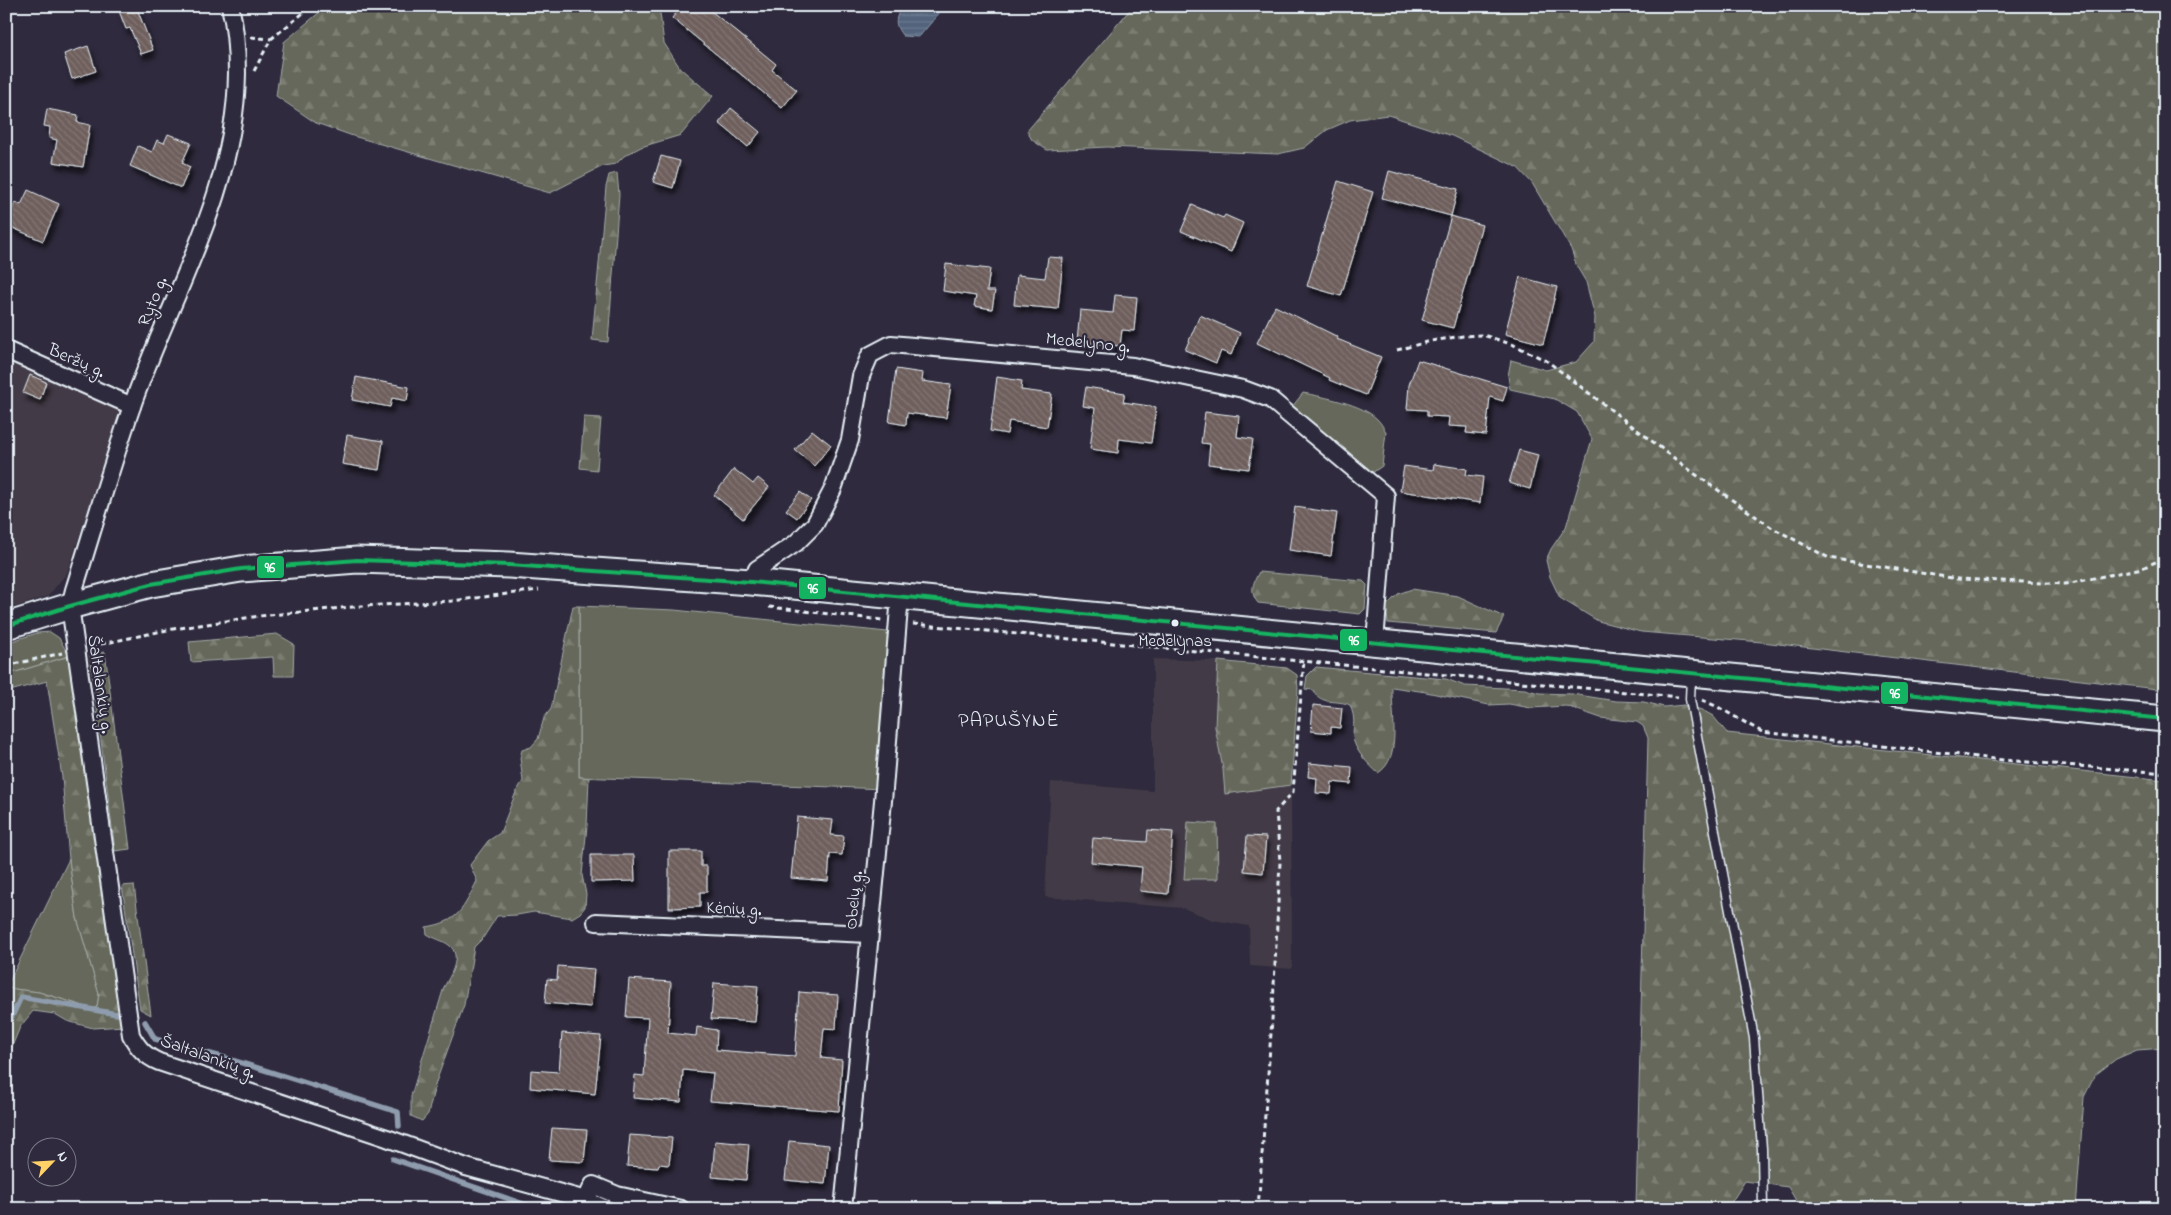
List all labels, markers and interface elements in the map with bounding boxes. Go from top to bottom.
street label: Ryto g. [132,273,177,331]
street label: Medelyno g. [1044,327,1132,362]
street label: Beržų g. [42,337,109,387]
line badge: 96 [256,555,285,579]
text: 96 [264,558,276,579]
line badge: 96 [798,576,827,600]
text: 96 [807,579,819,600]
marker: Medelynas [1170,618,1180,628]
line badge: 96 [1339,628,1368,652]
place label: Medelynas [1138,629,1212,655]
text: 96 [1348,631,1360,652]
street label: Šaltalankių g. [78,633,119,736]
line badge: 96 [1880,681,1909,705]
text: 96 [1889,684,1901,705]
district label: PAPUŠYNĖ [958,707,1060,736]
street label: Obelų g. [839,869,872,931]
street label: Kėnių g. [705,896,763,925]
street label: Šaltalankių g. [156,1029,259,1088]
north arrow [28,1138,78,1188]
text: N [51,1148,74,1166]

